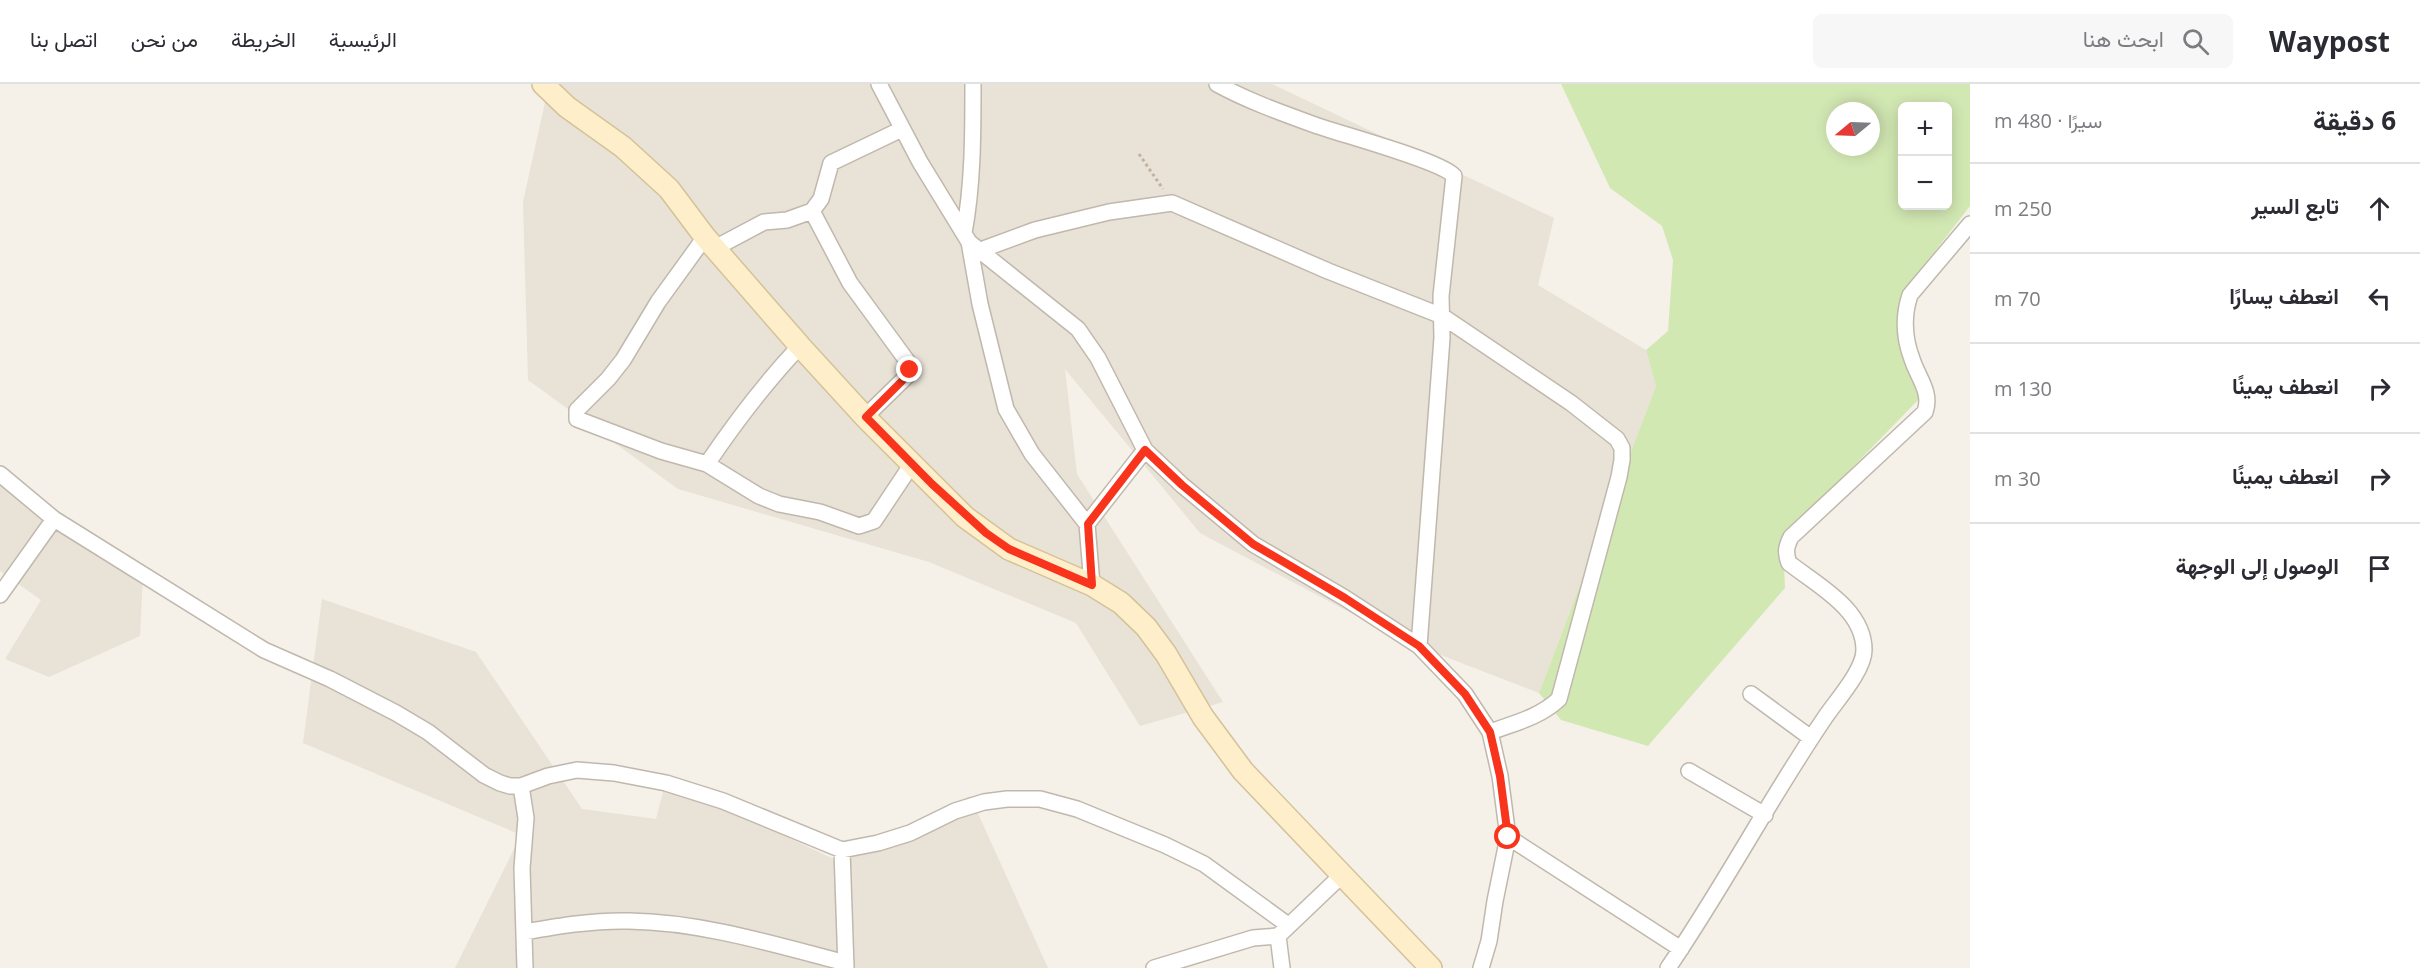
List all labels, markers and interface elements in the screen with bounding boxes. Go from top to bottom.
search box [1813,14,2233,68]
text: Waypost [2269,22,2390,60]
text: ابحث هنا [2083,23,2164,53]
text: اتصل بنا [30,25,98,53]
text: من نحن [131,25,198,53]
text: الخريطة [231,25,296,53]
text: الرئيسية [329,25,397,53]
icon: search [2179,25,2212,58]
north arrow [1826,102,1880,156]
map controls [1898,102,1952,210]
button: + [1898,102,1952,156]
text: 6 دقيقة [2313,102,2396,138]
text: سيرًا · 480 m [1994,107,2102,134]
button: − [1898,156,1952,210]
text: تابع السير [2251,190,2339,220]
icon: ahead [2363,192,2396,225]
text: 250 m [1994,195,2052,222]
text: انعطف يسارًا [2229,280,2339,310]
icon: left [2363,282,2396,315]
text: 70 m [1994,285,2041,312]
route end [896,356,922,382]
text: انعطف يمينًا [2232,370,2339,400]
icon: right [2363,372,2396,405]
text: 130 m [1994,375,2052,402]
text: انعطف يمينًا [2232,460,2339,490]
icon: right [2363,462,2396,495]
text: 30 m [1994,465,2041,492]
text: الوصول إلى الوجهة [2175,550,2339,580]
icon: arrive [2363,552,2396,585]
route start [1494,823,1520,849]

